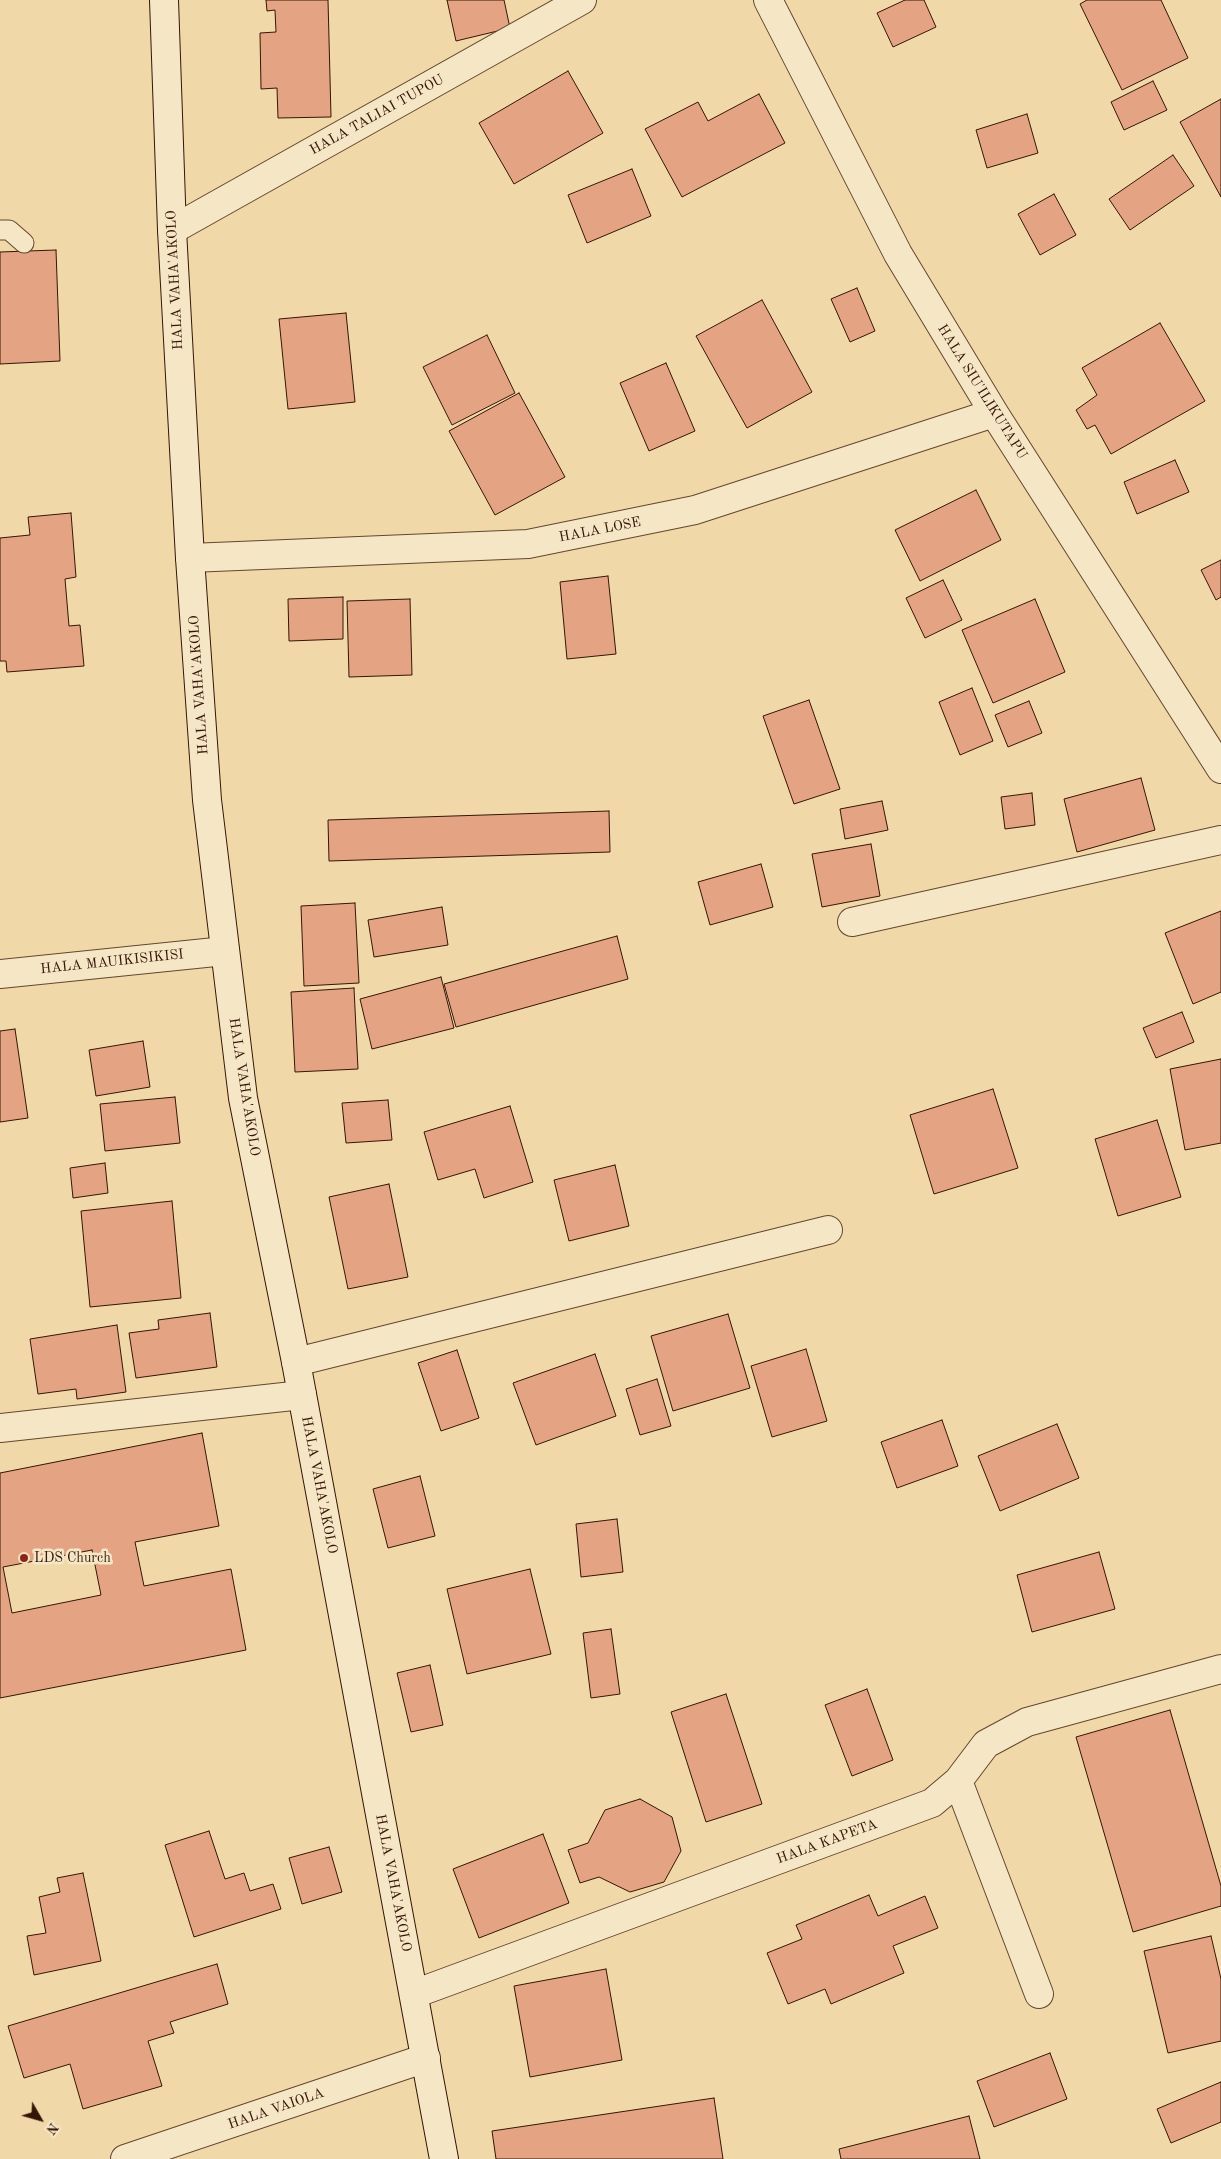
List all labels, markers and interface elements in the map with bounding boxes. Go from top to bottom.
street label: HALA TALIAI TUPOU [307,71,447,159]
street label: HALA VAHA'AKOLO [163,210,187,350]
street label: HALA SIU'ILIKUTAPU [934,321,1030,463]
street label: HALA LOSE [558,514,642,546]
street label: HALA VAHA'AKOLO [186,615,212,755]
street label: HALA MAUIKISIKISI [39,946,185,978]
street label: HALA VAHA'AKOLO [225,1017,263,1157]
street label: HALA VAHA'AKOLO [297,1415,341,1555]
place label: LDS Church [34,1550,111,1566]
marker: LDS Church [18,1552,30,1564]
street label: HALA VAHA'AKOLO [371,1813,415,1953]
street label: HALA KAPETA [774,1816,880,1868]
street label: HALA VAIOLA [226,2085,326,2133]
north arrow [15,2094,65,2144]
text: N [43,2120,61,2137]

